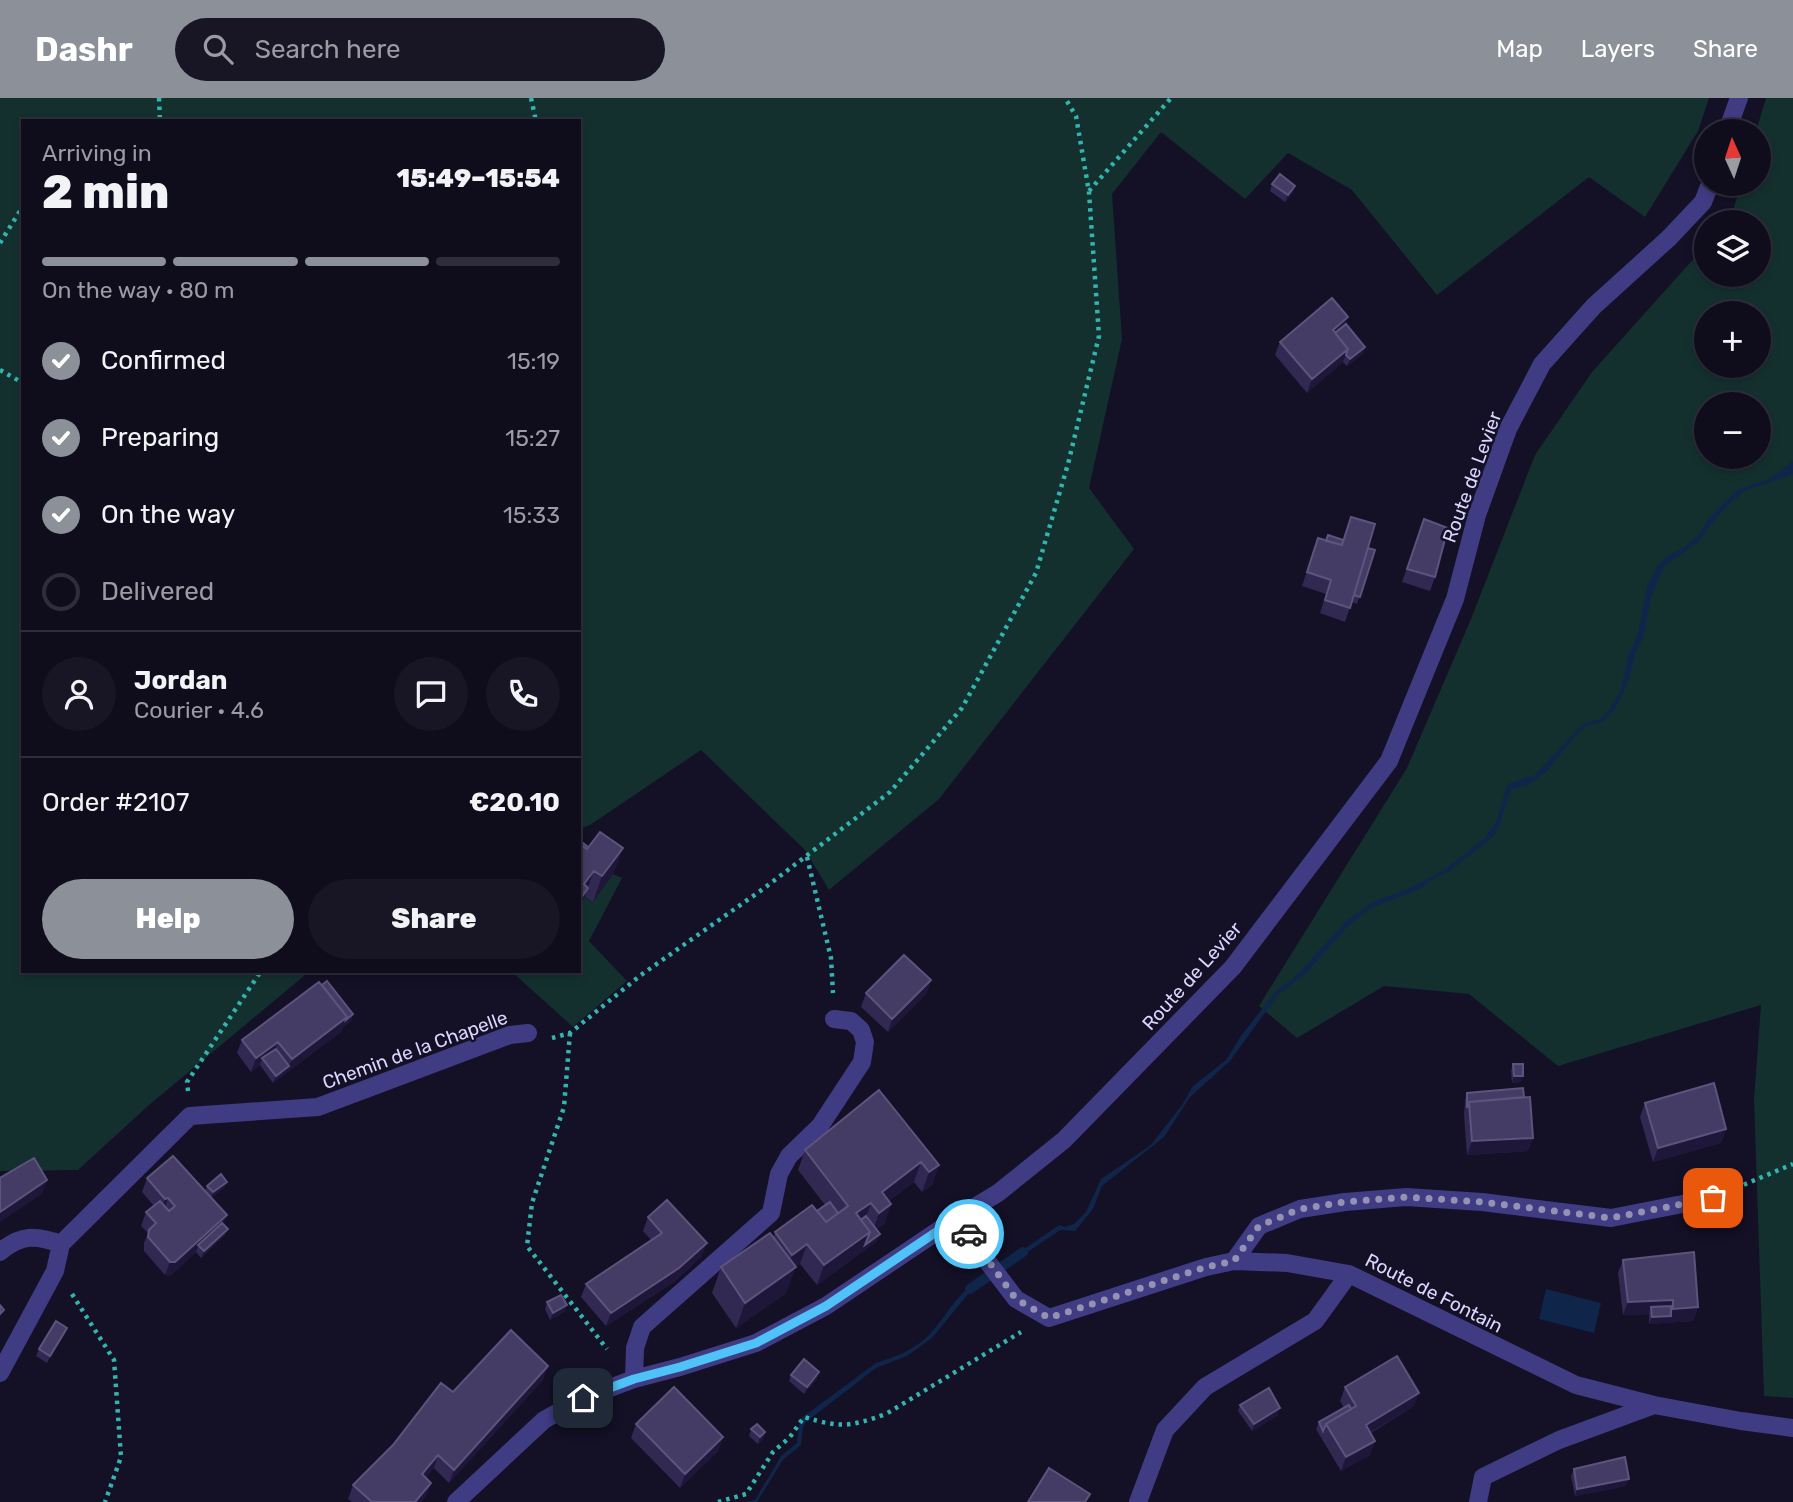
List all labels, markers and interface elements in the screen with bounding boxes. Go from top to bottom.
search box [175,18,665,81]
text: Dashr [35,30,133,69]
icon: search [199,30,237,68]
text: Search here [255,34,401,65]
text: Map [1496,35,1543,63]
text: Layers [1581,35,1655,63]
text: Share [1693,35,1758,63]
north arrow [1694,119,1771,196]
map controls [1694,119,1771,469]
text: Arriving in [42,139,152,167]
text: 15:49–15:54 [397,163,560,194]
text: 2 min [42,165,169,220]
button: layers [1694,210,1771,287]
text: On the way · 80 m [42,276,234,304]
button: + [1694,301,1771,378]
icon: check [42,342,80,380]
text: Confirmed [101,345,226,376]
text: 15:19 [507,347,560,375]
button: − [1694,392,1771,469]
street label: Route de Levier [1438,408,1507,546]
icon: check [42,419,80,457]
text: Preparing [101,422,219,453]
text: 15:27 [505,424,560,452]
icon: check [42,496,80,534]
text: On the way [101,499,235,530]
text: 15:33 [503,501,560,529]
text: Delivered [101,576,214,607]
button: person [42,657,116,731]
button: chat [394,657,468,731]
button: phone [486,657,560,731]
text: Jordan [134,665,227,696]
text: Courier · 4.6 [134,696,264,724]
text: Order #2107 [42,787,189,818]
text: €20.10 [469,787,560,818]
button: Help [42,879,294,959]
button: Share [308,879,560,959]
street label: Route de Levier [1137,917,1247,1035]
street label: Chemin de la Chapelle [319,1006,511,1094]
pin [1683,1168,1743,1228]
icon: bag [1694,1179,1732,1217]
courier [934,1199,1004,1269]
icon: car [950,1215,988,1253]
street label: Route de Fontain [1361,1248,1507,1338]
pin [553,1368,613,1428]
icon: home [564,1379,602,1417]

